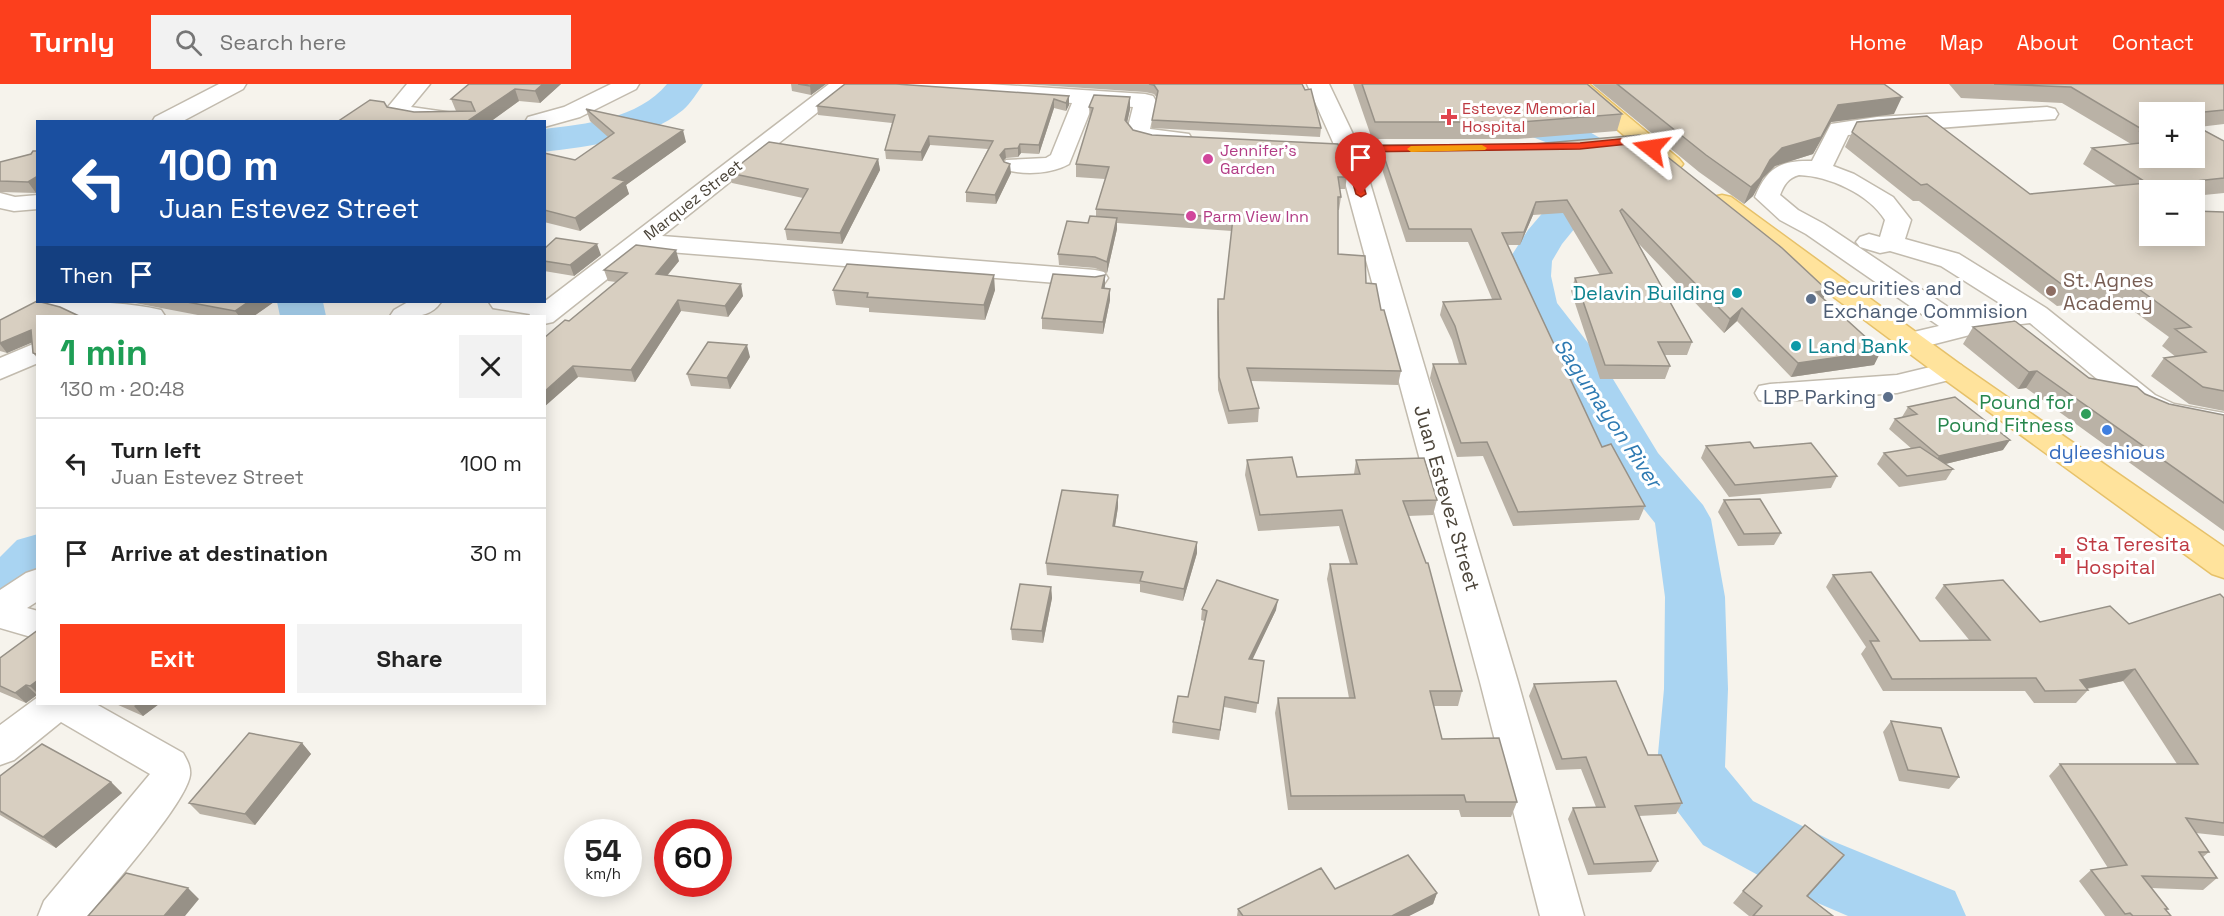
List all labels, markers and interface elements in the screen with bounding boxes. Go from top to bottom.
search box [151,15,571,69]
text: Turnly [30,24,115,60]
icon: search [172,26,205,59]
text: Search here [220,28,347,56]
text: Home [1849,29,1907,56]
text: Map [1940,29,1984,56]
text: About [2017,29,2079,56]
text: Contact [2112,29,2194,56]
place label: Estevez Memorial Hospital [1462,98,1595,137]
map controls [2139,102,2205,246]
button: + [2139,102,2205,168]
marker: Estevez Memorial Hospital [1440,108,1458,126]
position arrow [1619,116,1683,180]
pin [1335,132,1386,194]
text: 100 m [159,139,279,192]
place label: Jennifer's Garden [1220,140,1297,179]
icon: arrive [1344,141,1377,174]
icon: left [60,144,138,222]
marker: Jennifer's Garden [1201,152,1215,166]
street label: Marquez Street [639,155,747,245]
button: − [2139,180,2205,246]
text: Juan Estevez Street [159,191,419,226]
place label: Parm View Inn [1203,206,1309,227]
marker: Parm View Inn [1184,209,1198,223]
icon: arrive [125,258,158,291]
text: Then [60,261,113,289]
place label: St. Agnes Academy [2063,267,2154,316]
place label: Securities and Exchange Commision [1823,275,2028,324]
place label: Delavin Building [1573,280,1725,306]
marker: St. Agnes Academy [2044,284,2058,298]
marker: Delavin Building [1730,286,1744,300]
marker: Securities and Exchange Commision [1804,292,1818,306]
text: 1 min [60,330,148,376]
water label: Sagumayon River [1548,333,1669,495]
place label: Land Bank [1808,333,1909,359]
button: close [459,335,522,398]
marker: Land Bank [1789,339,1803,353]
text: 130 m · 20:48 [60,376,185,402]
place label: LBP Parking [1763,384,1876,410]
place label: Pound for Pound Fitness [1937,389,2074,438]
marker: LBP Parking [1881,390,1895,404]
street label: Juan Estevez Street [1408,402,1486,594]
marker: Pound for Pound Fitness [2079,407,2093,421]
marker: dyleeshious [2100,423,2114,437]
text: Turn left [111,436,201,464]
place label: dyleeshious [2049,439,2165,465]
icon: left [60,447,93,480]
text: 100 m [460,449,522,477]
text: Juan Estevez Street [111,464,304,490]
place label: Sta Teresita Hospital [2076,531,2190,580]
icon: arrive [60,537,93,570]
text: Arrive at destination [111,539,328,567]
text: 30 m [470,539,522,567]
marker: Sta Teresita Hospital [2054,547,2072,565]
button: Exit [60,624,285,693]
button: Share [297,624,522,693]
speed limit sign: 60 [654,819,732,897]
text: 54 [584,831,622,870]
text: km/h [585,864,621,883]

